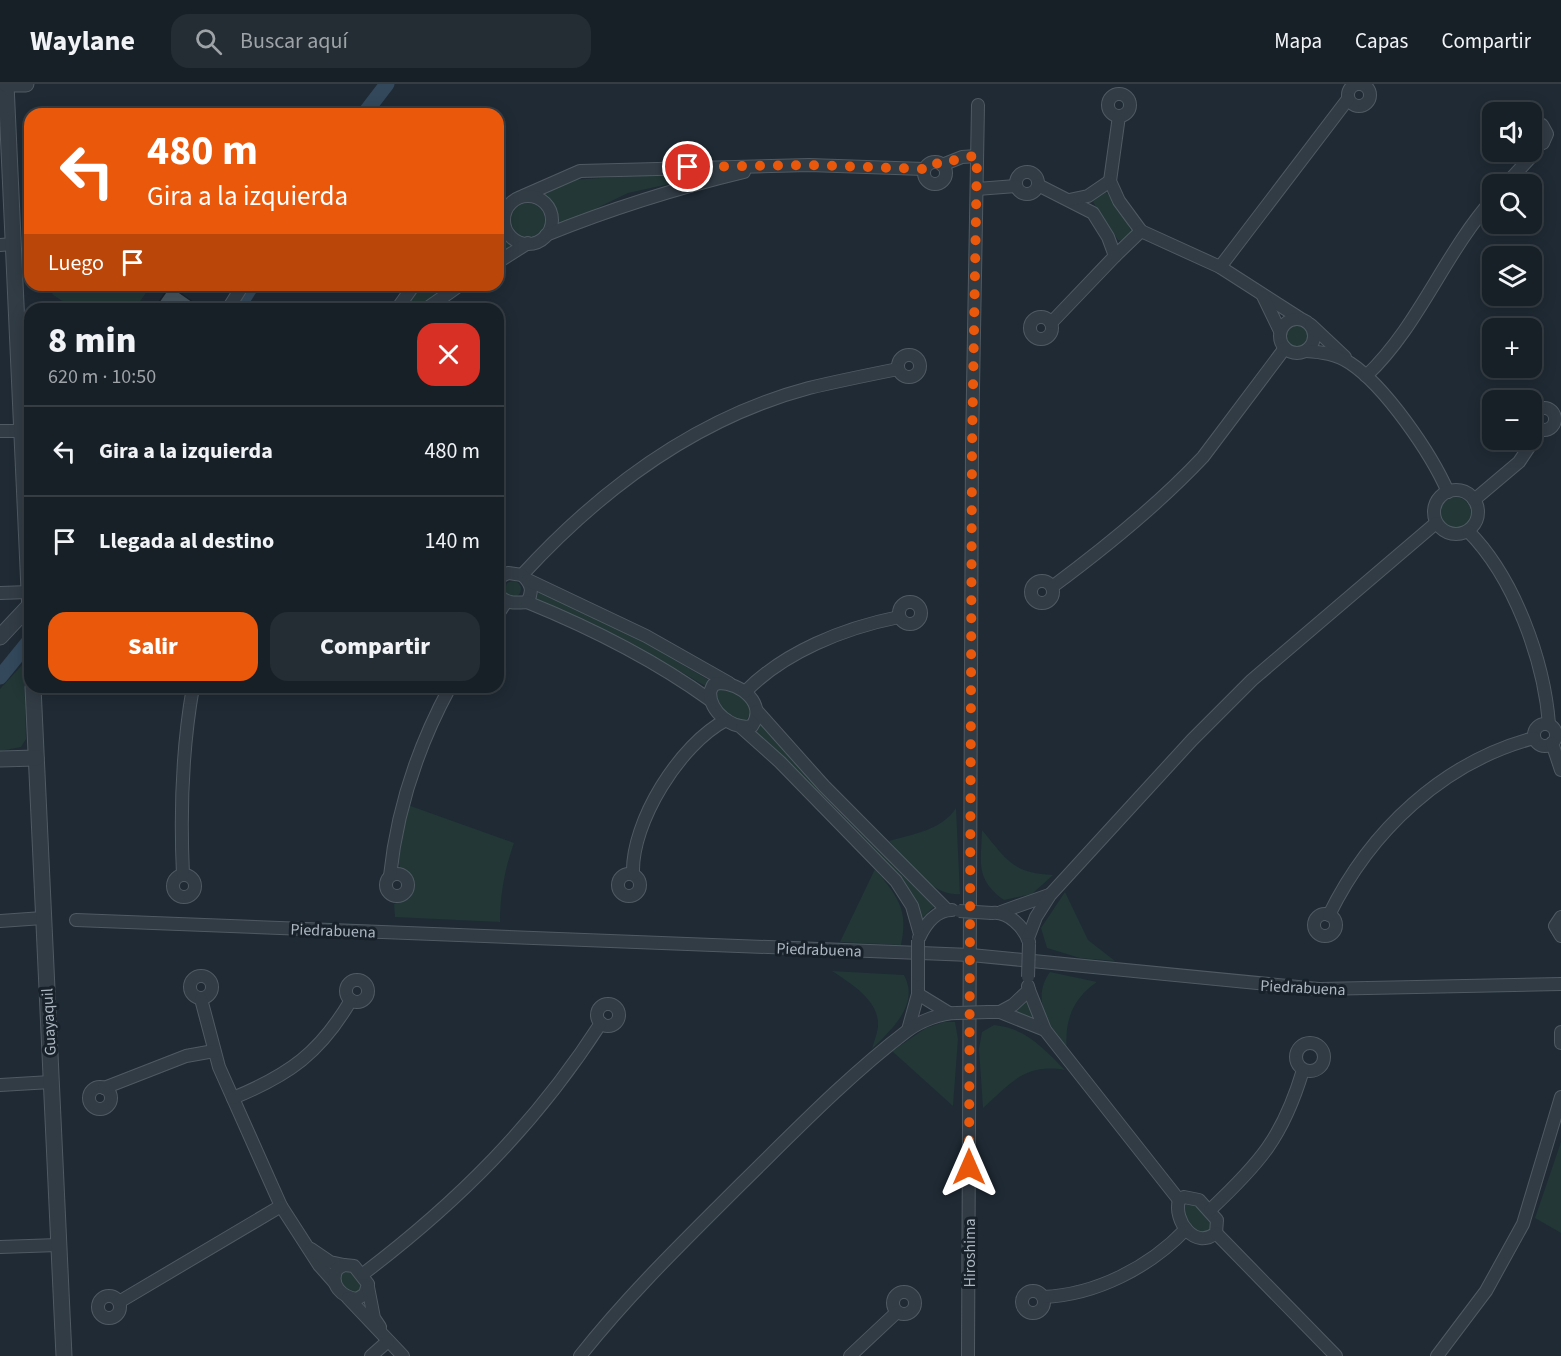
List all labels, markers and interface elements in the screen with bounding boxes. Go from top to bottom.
search box [171,14,591,68]
text: Waylane [30,21,135,61]
icon: search [192,25,225,58]
text: Buscar aquí [240,25,348,57]
text: Mapa [1274,26,1322,56]
text: Capas [1355,26,1408,56]
text: Compartir [1441,26,1531,56]
map controls [1482,102,1542,450]
button: sound [1482,102,1542,162]
text: 480 m [147,121,258,181]
icon: left [48,132,126,210]
pin [662,141,713,192]
icon: arrive [671,150,704,183]
button: search [1482,174,1542,234]
text: Gira a la izquierda [147,177,348,216]
icon: arrive [116,246,149,279]
button: layers [1482,246,1542,306]
text: Luego [48,247,104,279]
text: 8 min [48,315,136,366]
button: + [1482,318,1542,378]
button: close [417,323,480,386]
text: 620 m · 10:50 [48,363,156,391]
button: − [1482,390,1542,450]
icon: left [48,435,81,468]
text: Gira a la izquierda [99,435,273,467]
text: 480 m [425,435,480,467]
icon: arrive [48,525,81,558]
text: Llegada al destino [99,525,274,557]
text: 140 m [425,525,480,557]
button: Salir [48,612,258,681]
button: Compartir [270,612,480,681]
street label: Piedrabuena [290,919,376,943]
street label: Piedrabuena [776,938,862,962]
street label: Piedrabuena [1260,975,1346,1001]
street label: Guayaquil [36,988,62,1056]
position arrow [937,1135,1001,1199]
street label: Hiroshima [959,1218,981,1288]

